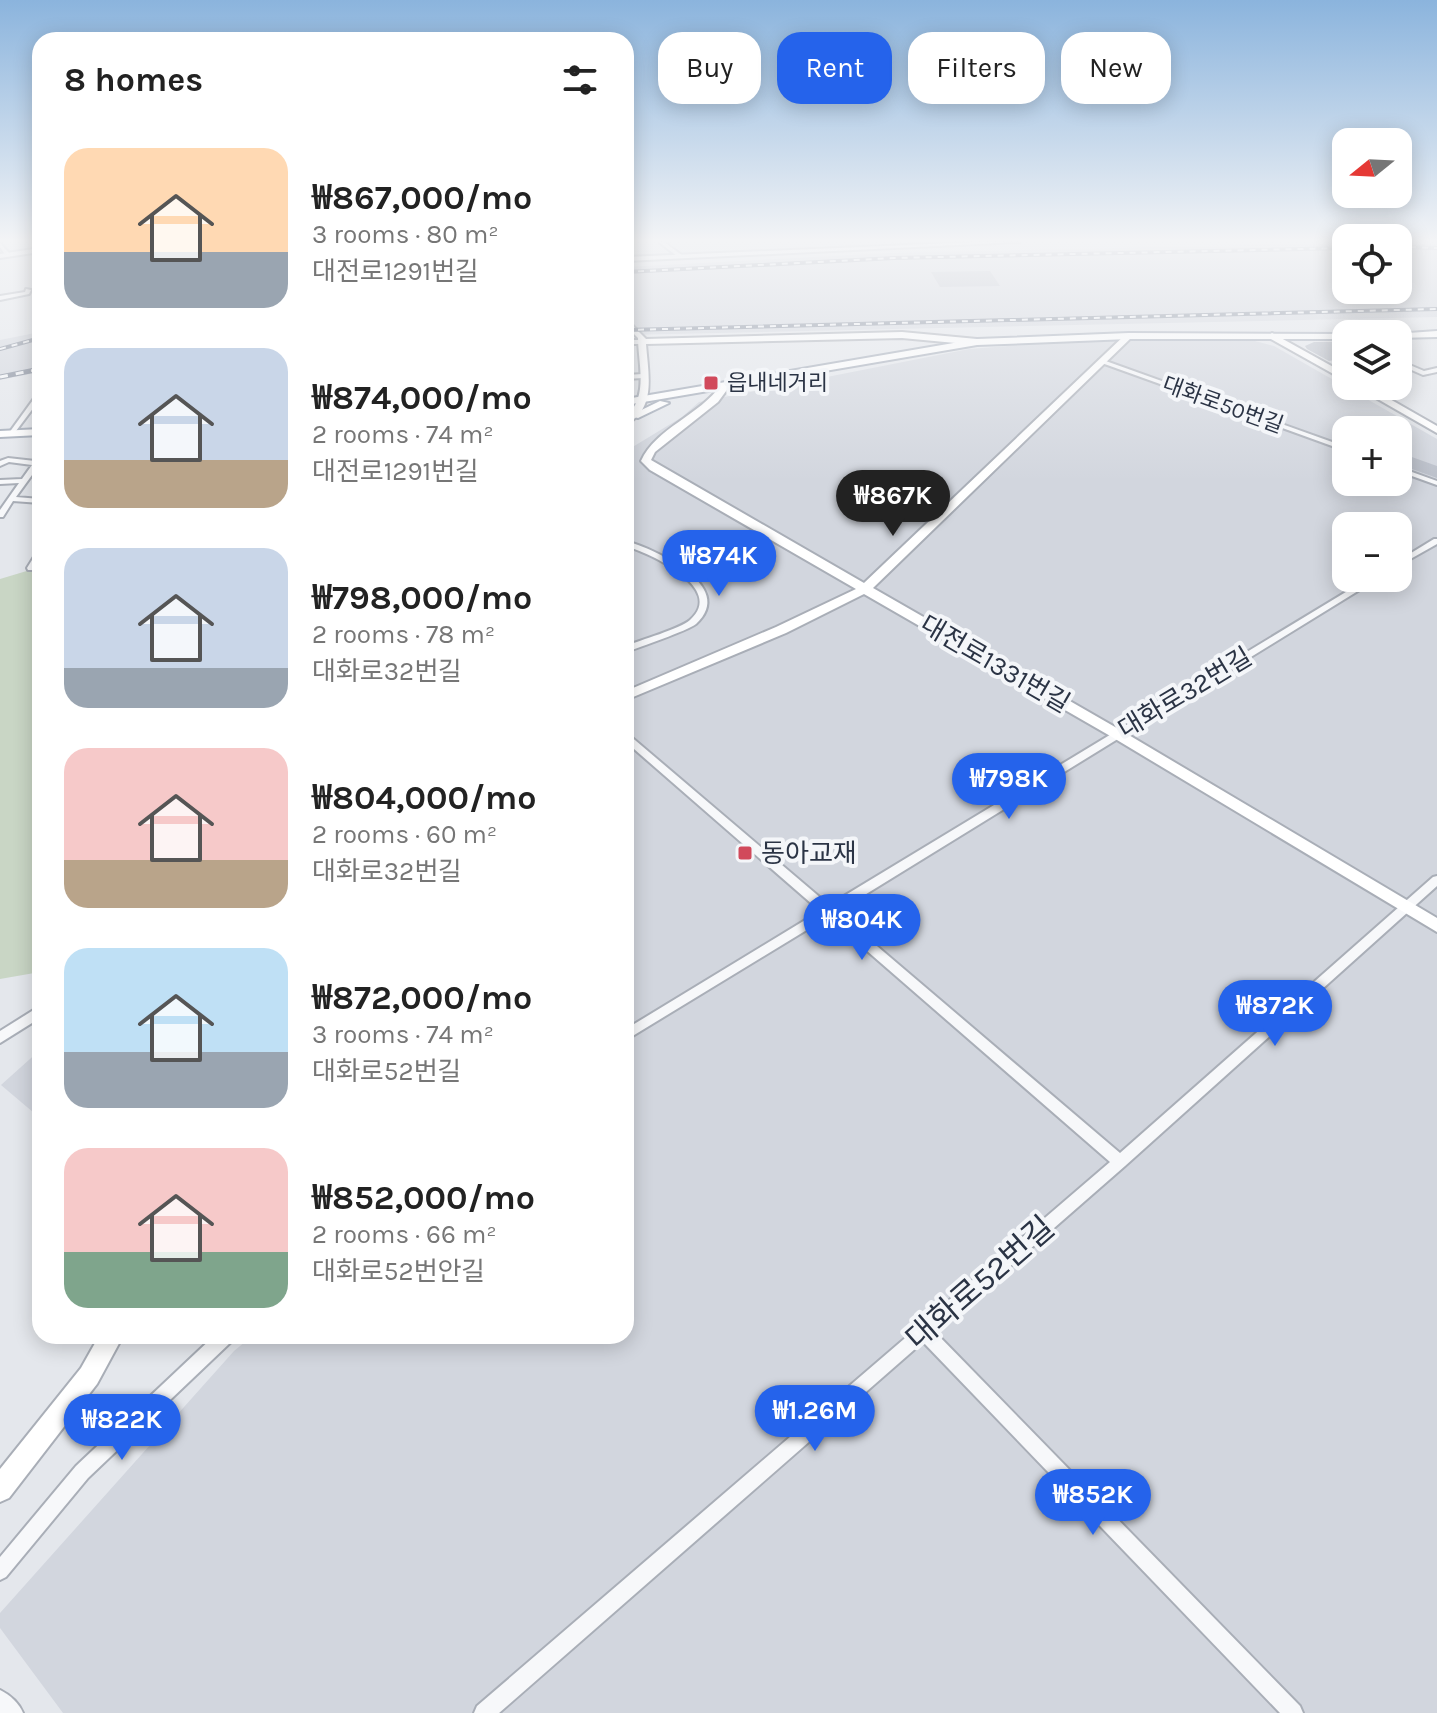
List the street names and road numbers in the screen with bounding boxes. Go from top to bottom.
street label: 대화로50번길 [1159,371,1287,439]
street label: 대전로1331번길 [915,609,1075,719]
street label: 대화로32번길 [1113,641,1257,745]
street label: 대화로52번길 [899,1209,1061,1357]

